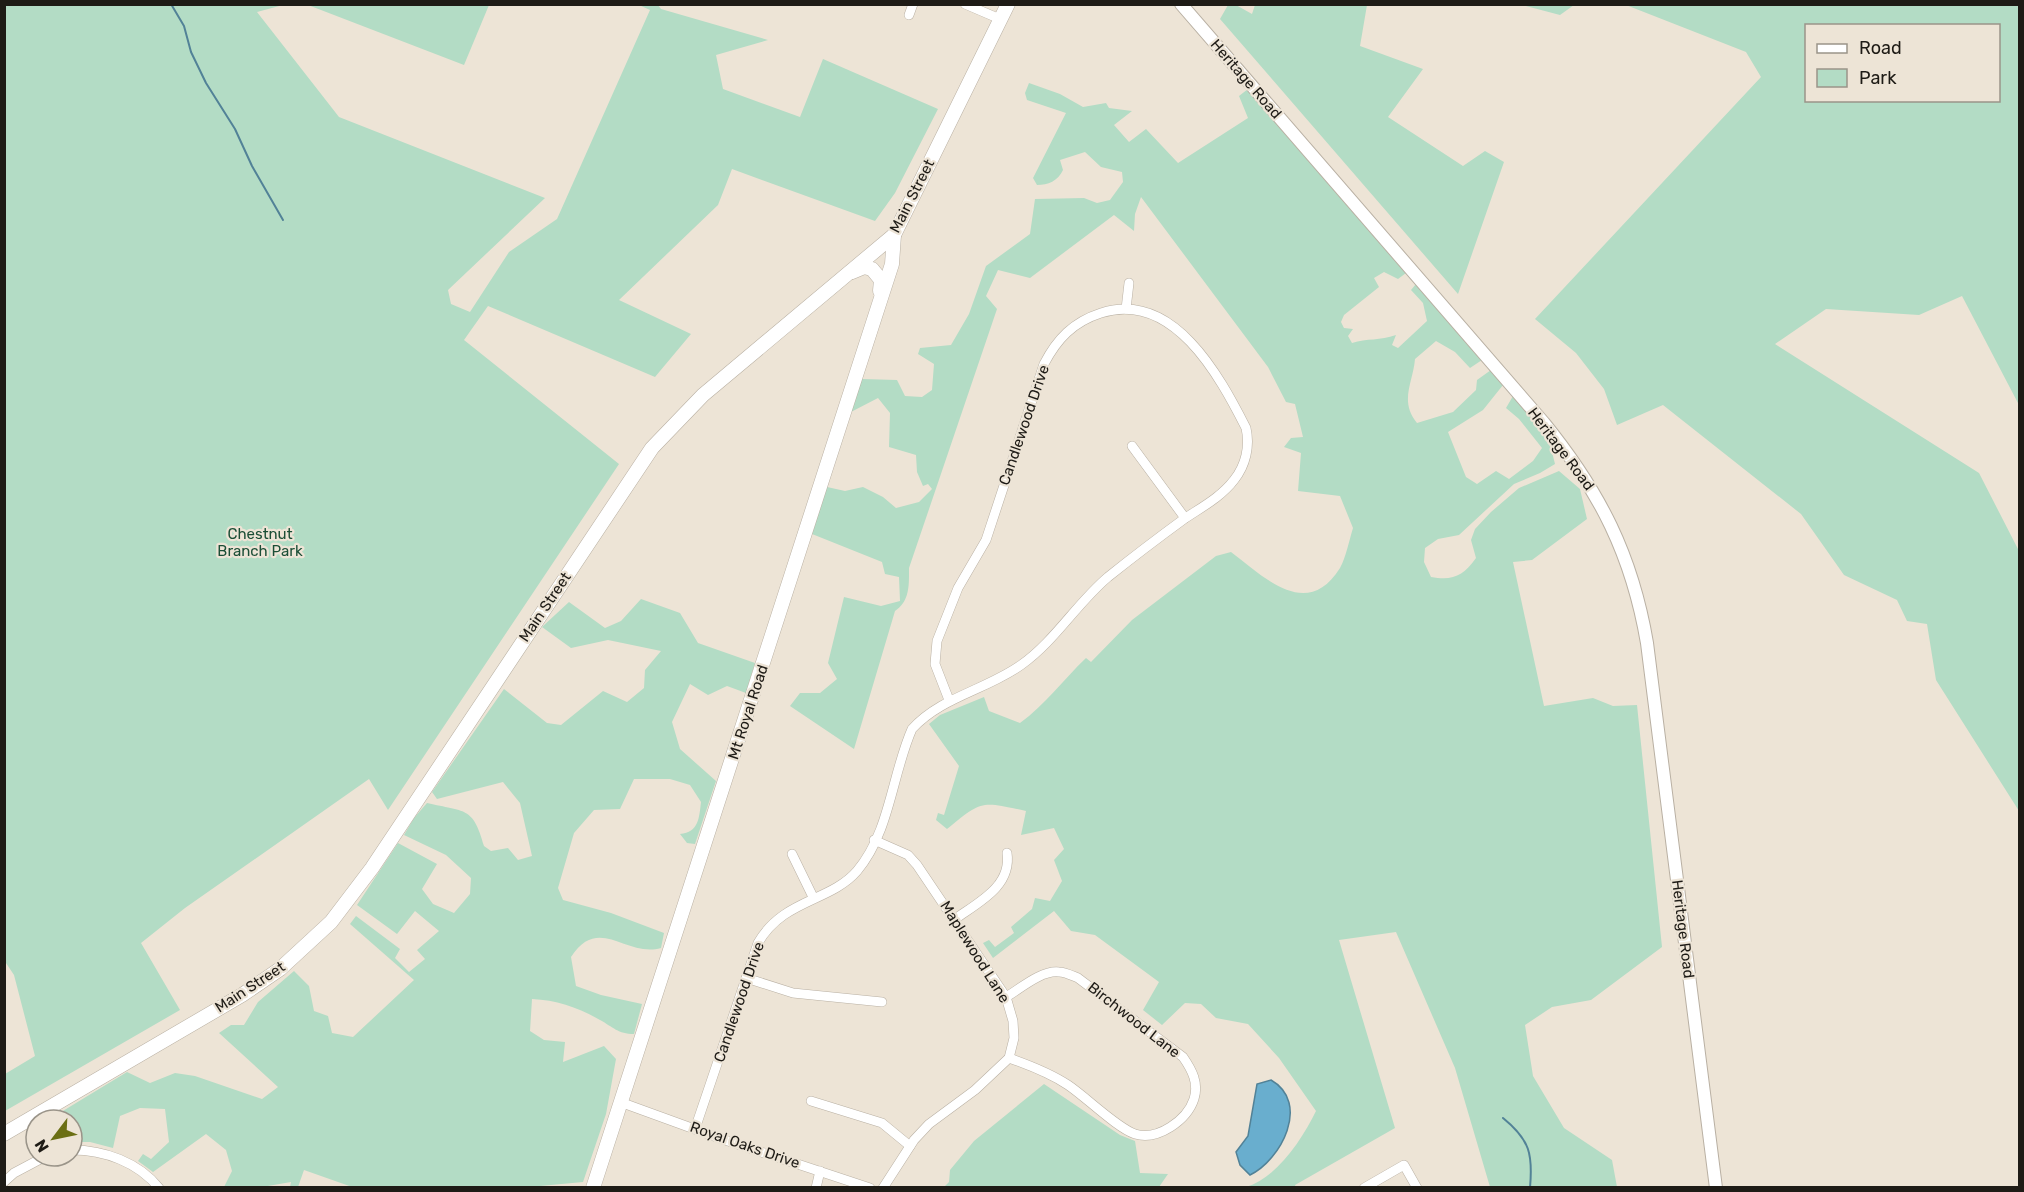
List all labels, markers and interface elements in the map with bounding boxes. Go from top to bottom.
legend [1805,24,2000,102]
street label: Heritage Road [1207,36,1285,122]
text: Road [1859,37,1902,59]
text: Park [1859,67,1897,89]
street label: Main Street [886,156,938,236]
street label: Candlewood Drive [995,363,1053,487]
street label: Heritage Road [1524,404,1598,494]
park label: Chestnut Branch Park [217,525,303,560]
street label: Main Street [515,569,575,645]
street label: Mt Royal Road [724,662,772,762]
street label: Heritage Road [1668,879,1698,979]
street label: Maplewood Lane [936,898,1014,1006]
street label: Candlewood Drive [710,940,768,1064]
street label: Main Street [212,958,289,1016]
street label: Birchwood Lane [1084,978,1184,1062]
north arrow [24,1108,84,1168]
street label: Royal Oaks Drive [688,1118,802,1172]
text: N [31,1136,53,1156]

